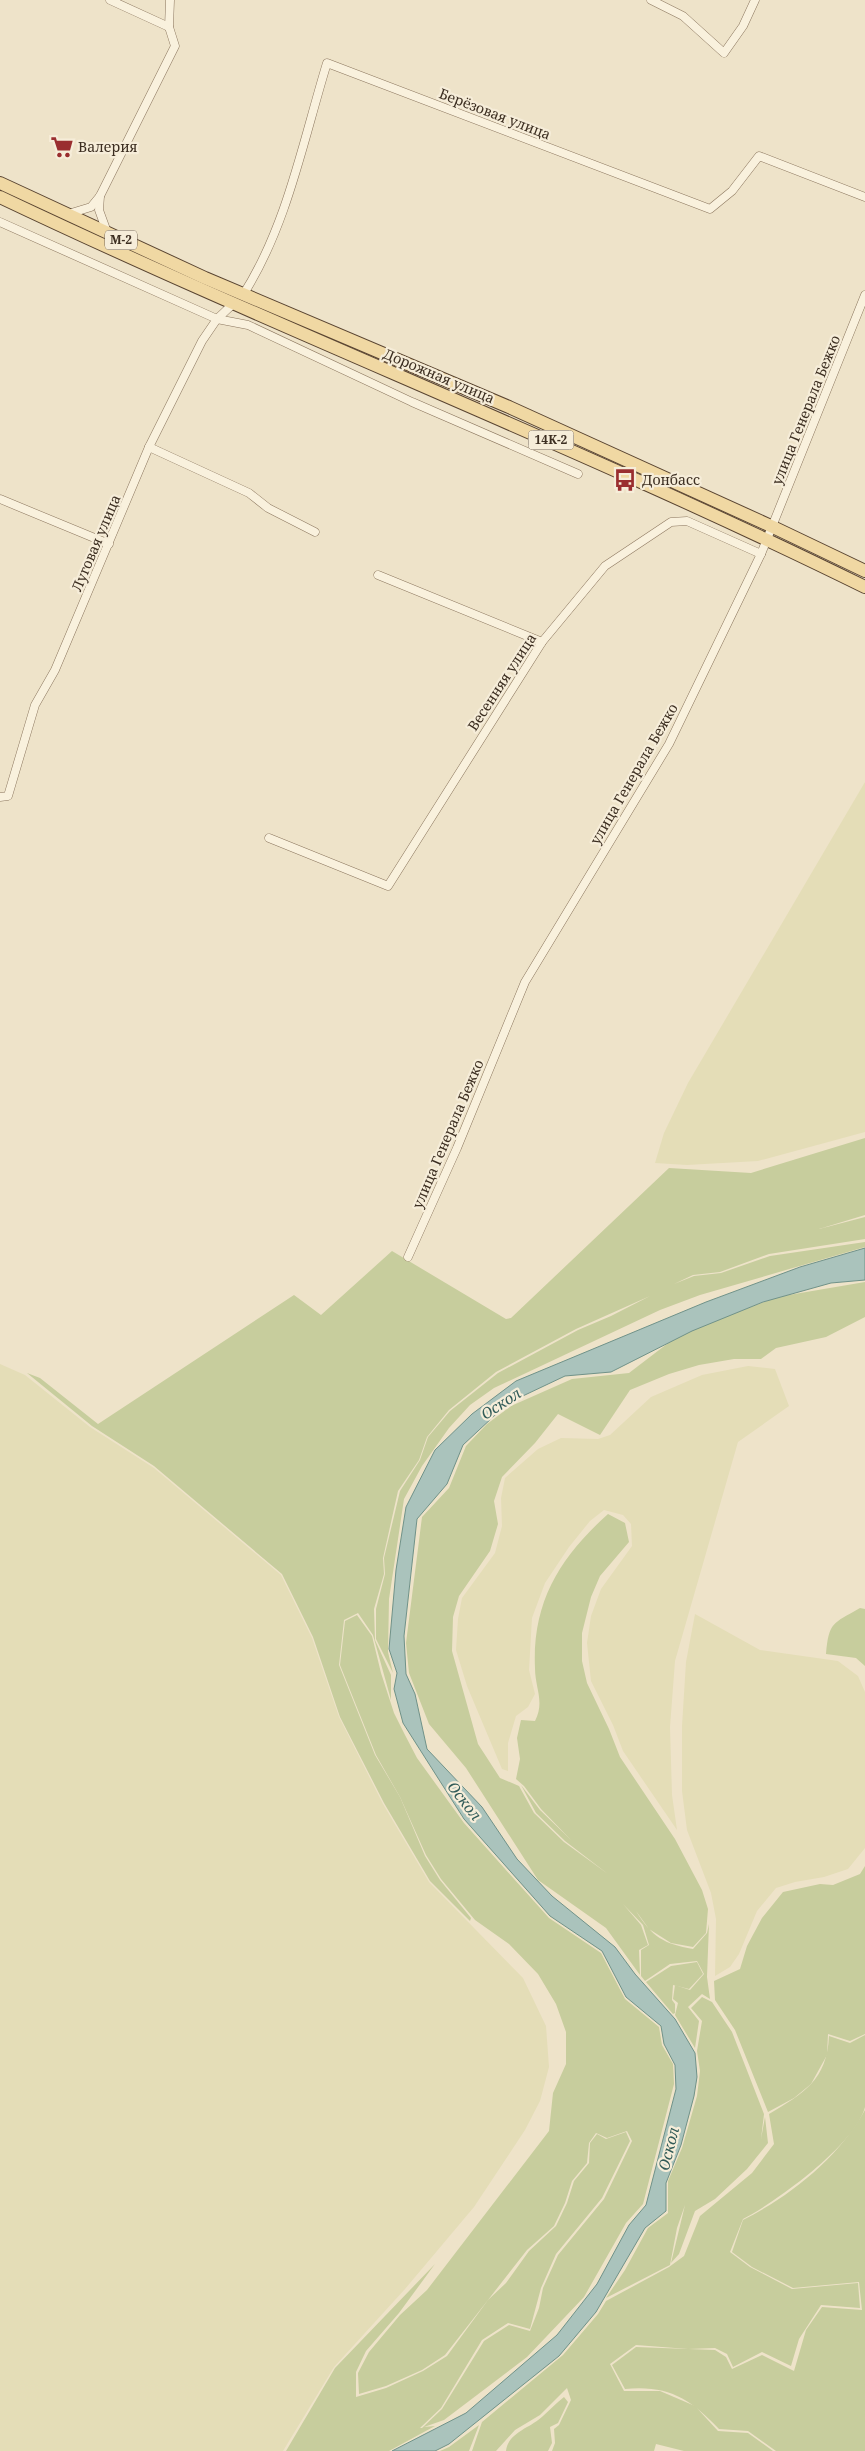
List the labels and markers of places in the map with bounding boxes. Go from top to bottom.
supermarket icon: Валерия [49,134,75,160]
place label: Валерия [78,137,138,156]
bus stop icon: Донбасс [612,467,638,493]
place label: Донбасс [642,470,700,489]

